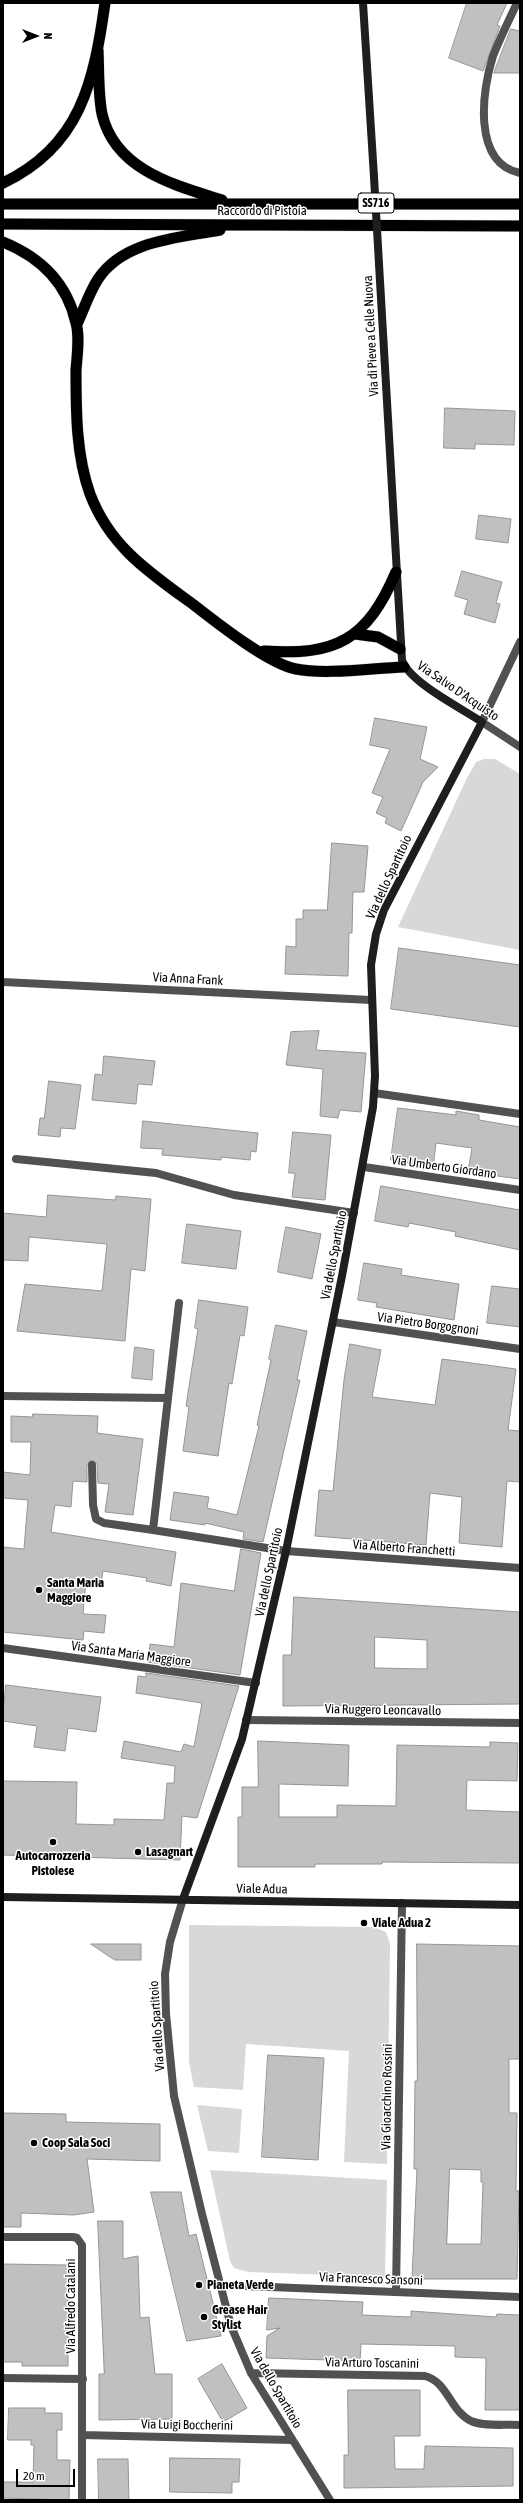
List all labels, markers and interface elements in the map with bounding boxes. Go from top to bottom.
north arrow [16,16,56,56]
text: N [42,33,54,39]
road number: SS716 [358,193,394,213]
street label: Raccordo di Pistoia [217,203,307,219]
street label: Via di Pieve a Celle Nuova [360,275,382,397]
street label: Via Salvo D'Acquisto [414,658,502,724]
street label: Via dello Spartitoio [363,833,415,921]
street label: Via Anna Frank [152,969,224,989]
street label: Via Umberto Giordano [390,1152,498,1182]
street label: Via dello Spartitoio [318,1209,350,1301]
street label: Via Pietro Borgognoni [376,1309,480,1339]
street label: Via dello Spartitoio [252,1526,286,1618]
street label: Via Alberto Franchetti [352,1537,456,1559]
place label: Santa Maria Maggiore [47,1575,104,1606]
marker: Santa Maria Maggiore [34,1585,44,1595]
street label: Via Santa Maria Maggiore [70,1638,192,1670]
street label: Via Ruggero Leoncavallo [325,1701,441,1719]
marker: Autocarrozzeria Pistoiese [48,1837,58,1847]
place label: Lasagnart [146,1844,193,1860]
marker: Lasagnart [133,1847,143,1857]
place label: Autocarrozzeria Pistoiese [16,1848,90,1879]
street label: Viale Adua [236,1881,288,1897]
place label: Viale Adua 2 [372,1915,431,1931]
marker: Viale Adua 2 [359,1918,369,1928]
street label: Via dello Spartitoio [146,1980,168,2072]
street label: Via Gioacchino Rossini [378,2044,396,2150]
place label: Coop Sala Soci [42,2135,110,2151]
marker: Coop Sala Soci [29,2138,39,2148]
street label: Via Alfredo Catalani [63,2259,79,2353]
street label: Via Francesco Sansoni [319,2269,423,2289]
place label: Pianeta Verde [207,2277,274,2293]
marker: Pianeta Verde [194,2280,204,2290]
place label: Grease Hair Stylist [212,2302,267,2333]
marker: Grease Hair Stylist [199,2312,209,2322]
street label: Via dello Spartitoio [247,2345,305,2431]
street label: Via Arturo Toscanini [325,2354,419,2372]
street label: Via Luigi Boccherini [141,2416,233,2434]
scale bar [18,2461,77,2487]
text: 20 m [23,2469,45,2483]

